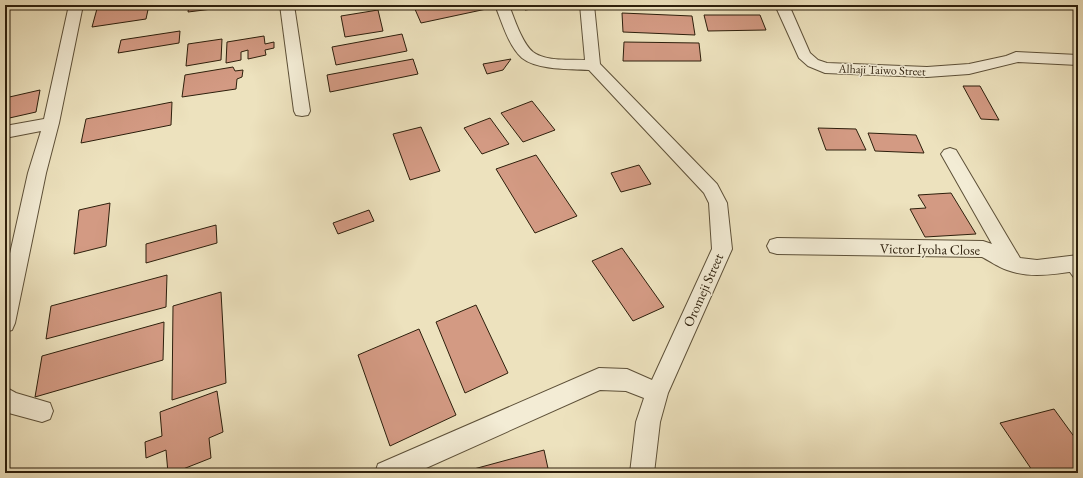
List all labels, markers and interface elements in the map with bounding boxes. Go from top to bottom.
street label: Alhaji Taiwo Street [837,60,926,80]
street label: Victor Iyoha Close [880,239,981,259]
street label: Oromeji Street [679,250,727,330]

